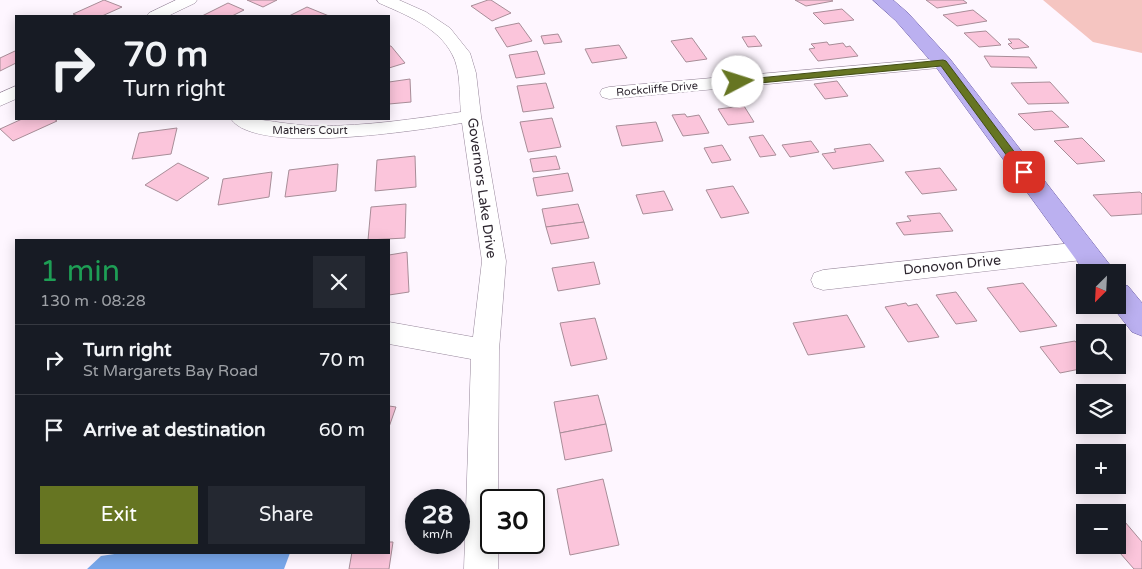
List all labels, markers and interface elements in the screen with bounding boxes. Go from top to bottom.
text: 70 m [123,34,208,76]
icon: right [40,35,105,100]
position arrow [711,55,763,107]
text: Turn right [123,76,225,102]
street label: Rockcliffe Drive [616,79,698,99]
street label: Governors Lake Drive [464,117,500,259]
street label: Mathers Court [272,124,348,137]
pin [1003,151,1045,193]
icon: arrive [1010,158,1038,186]
street label: Donovon Drive [902,251,1002,279]
text: 1 min [40,253,120,290]
button: close [313,256,365,308]
north arrow [1076,264,1126,314]
map controls [1076,264,1126,554]
text: 130 m · 08:28 [40,291,146,311]
button: search [1076,324,1126,374]
text: Turn right [83,339,171,361]
icon: right [40,346,68,374]
text: 70 m [319,349,365,371]
text: St Margarets Bay Road [83,361,258,381]
button: layers [1076,384,1126,434]
icon: arrive [40,416,68,444]
text: Arrive at destination [83,419,266,441]
text: 60 m [319,419,365,441]
button: + [1076,444,1126,494]
button: Exit [40,486,198,544]
button: Share [208,486,365,544]
speed limit sign: 30 [480,489,545,554]
text: 28 [422,500,453,530]
button: − [1076,504,1126,554]
text: km/h [422,527,453,541]

